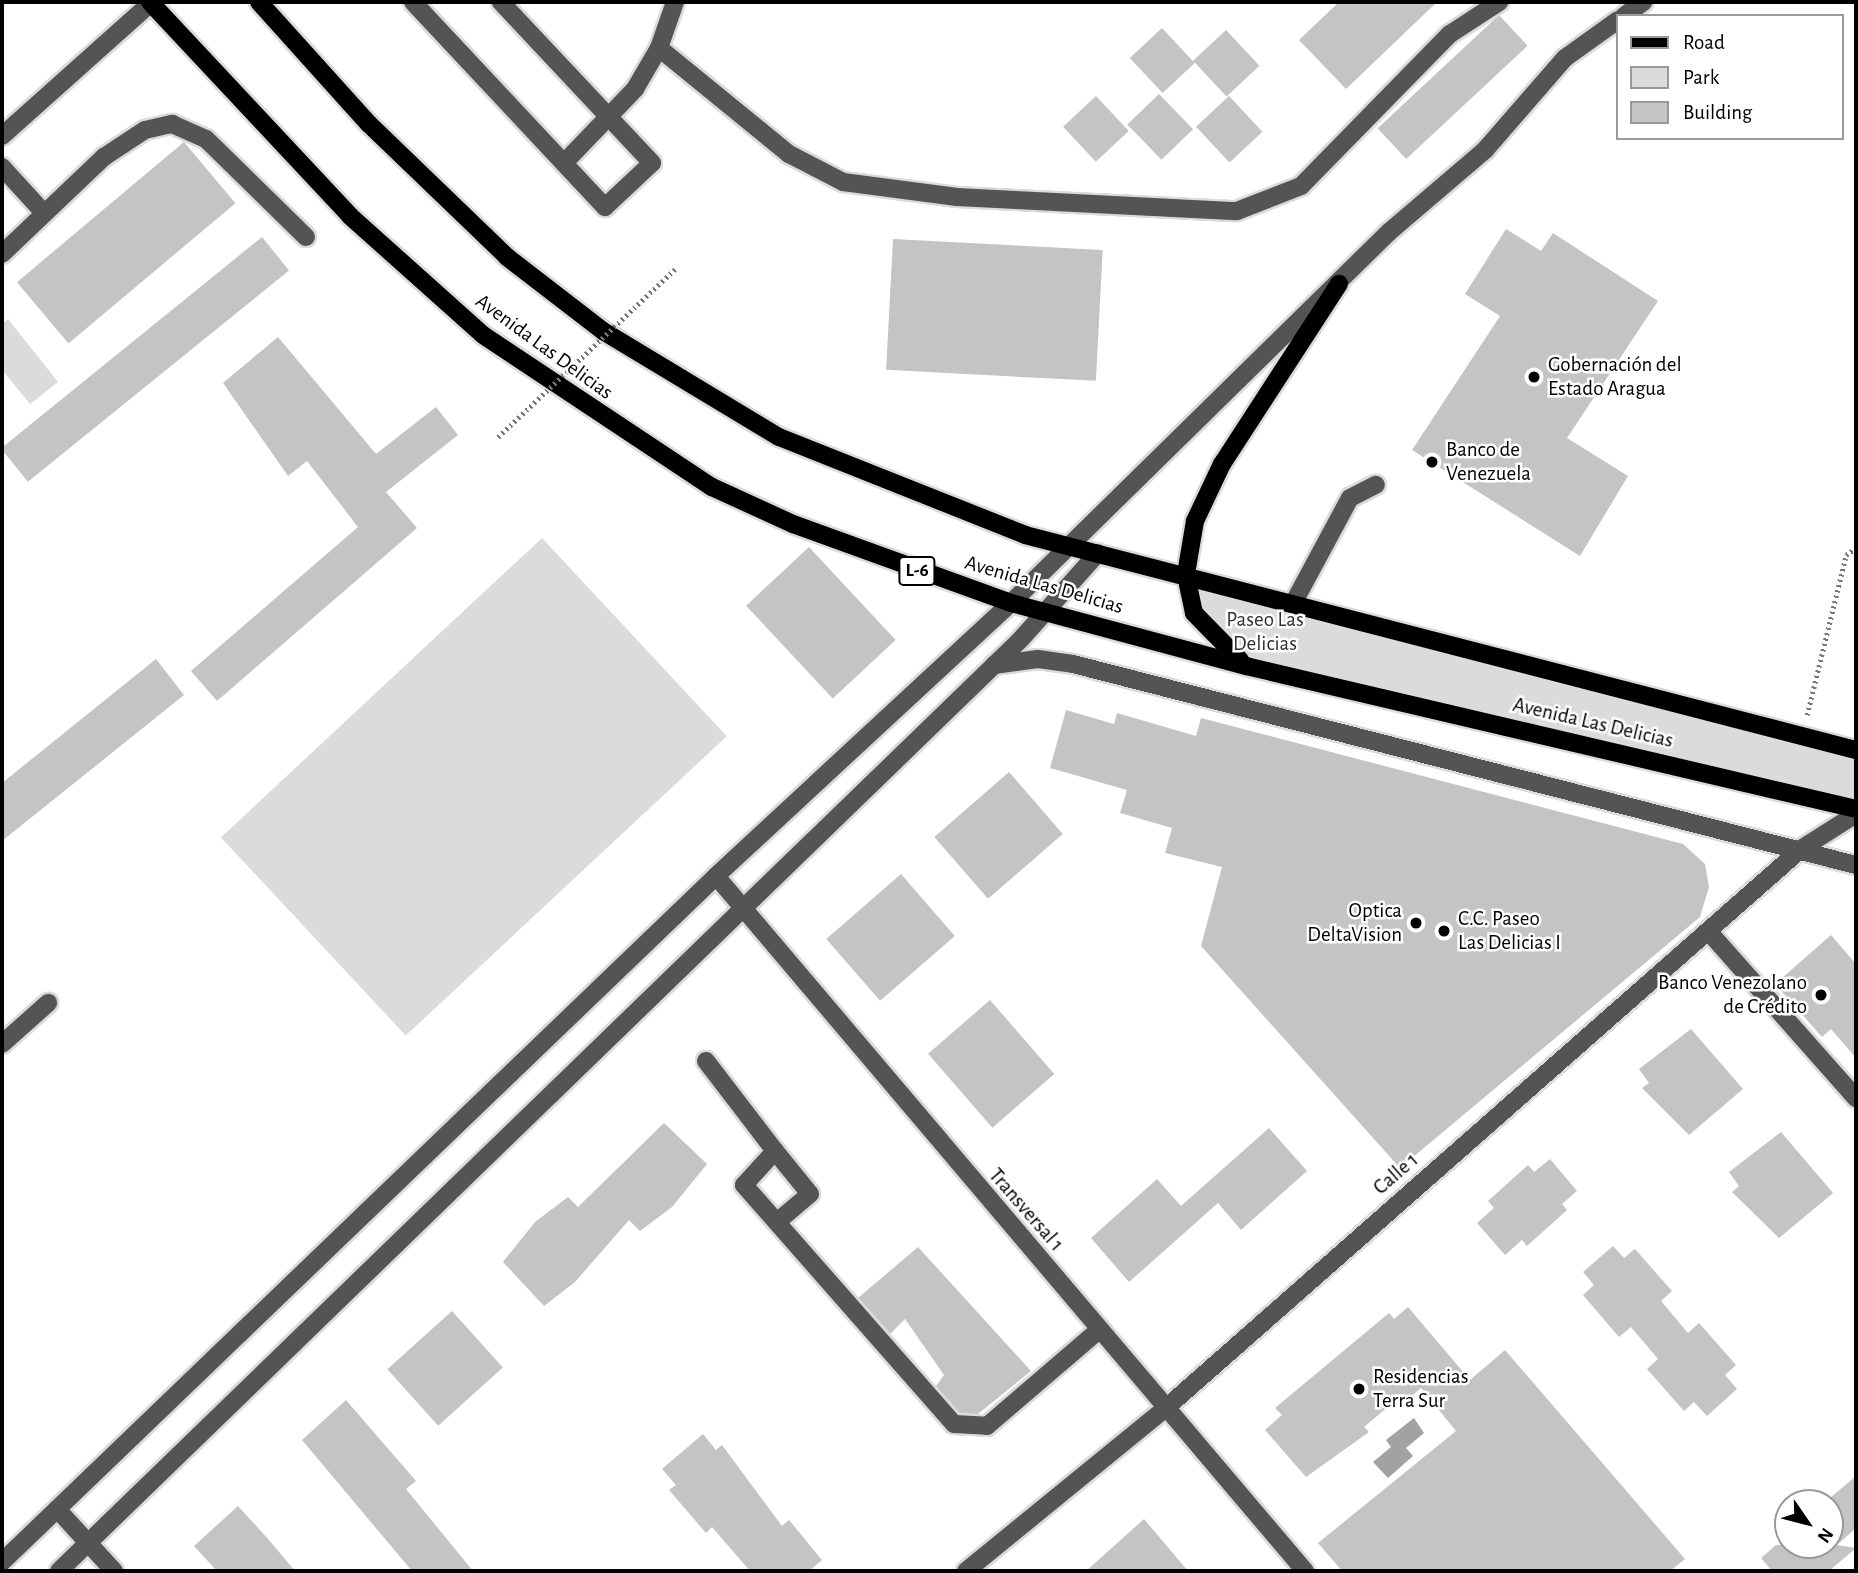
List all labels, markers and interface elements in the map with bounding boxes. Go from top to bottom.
legend [1616,14,1844,140]
text: Road [1683,32,1725,53]
text: Park [1683,67,1719,88]
text: Building [1683,102,1752,123]
street label: Avenida Las Delicias [470,289,618,405]
place label: Gobernación del Estado Aragua [1548,352,1682,402]
marker: Gobernación del Estado Aragua [1526,369,1542,385]
place label: Banco de Venezuela [1446,437,1531,487]
marker: Banco de Venezuela [1424,454,1440,470]
street label: Avenida Las Delicias [962,550,1126,620]
road number: L-6 [898,556,936,586]
park label: Paseo Las Delicias [1226,607,1304,657]
street label: Avenida Las Delicias [1510,692,1676,754]
place label: Optica DeltaVision [1307,898,1402,948]
place label: C.C. Paseo Las Delicias I [1458,906,1561,956]
marker: Optica DeltaVision [1408,915,1424,931]
marker: C.C. Paseo Las Delicias I [1436,923,1452,939]
place label: Banco Venezolano de Crédito [1658,970,1807,1020]
marker: Banco Venezolano de Crédito [1813,987,1829,1003]
street label: Calle 1 [1368,1148,1424,1200]
street label: Transversal 1 [983,1163,1069,1257]
place label: Residencias Terra Sur [1373,1364,1468,1414]
marker: Residencias Terra Sur [1351,1381,1367,1397]
north arrow [1774,1489,1844,1559]
text: N [1813,1524,1837,1546]

